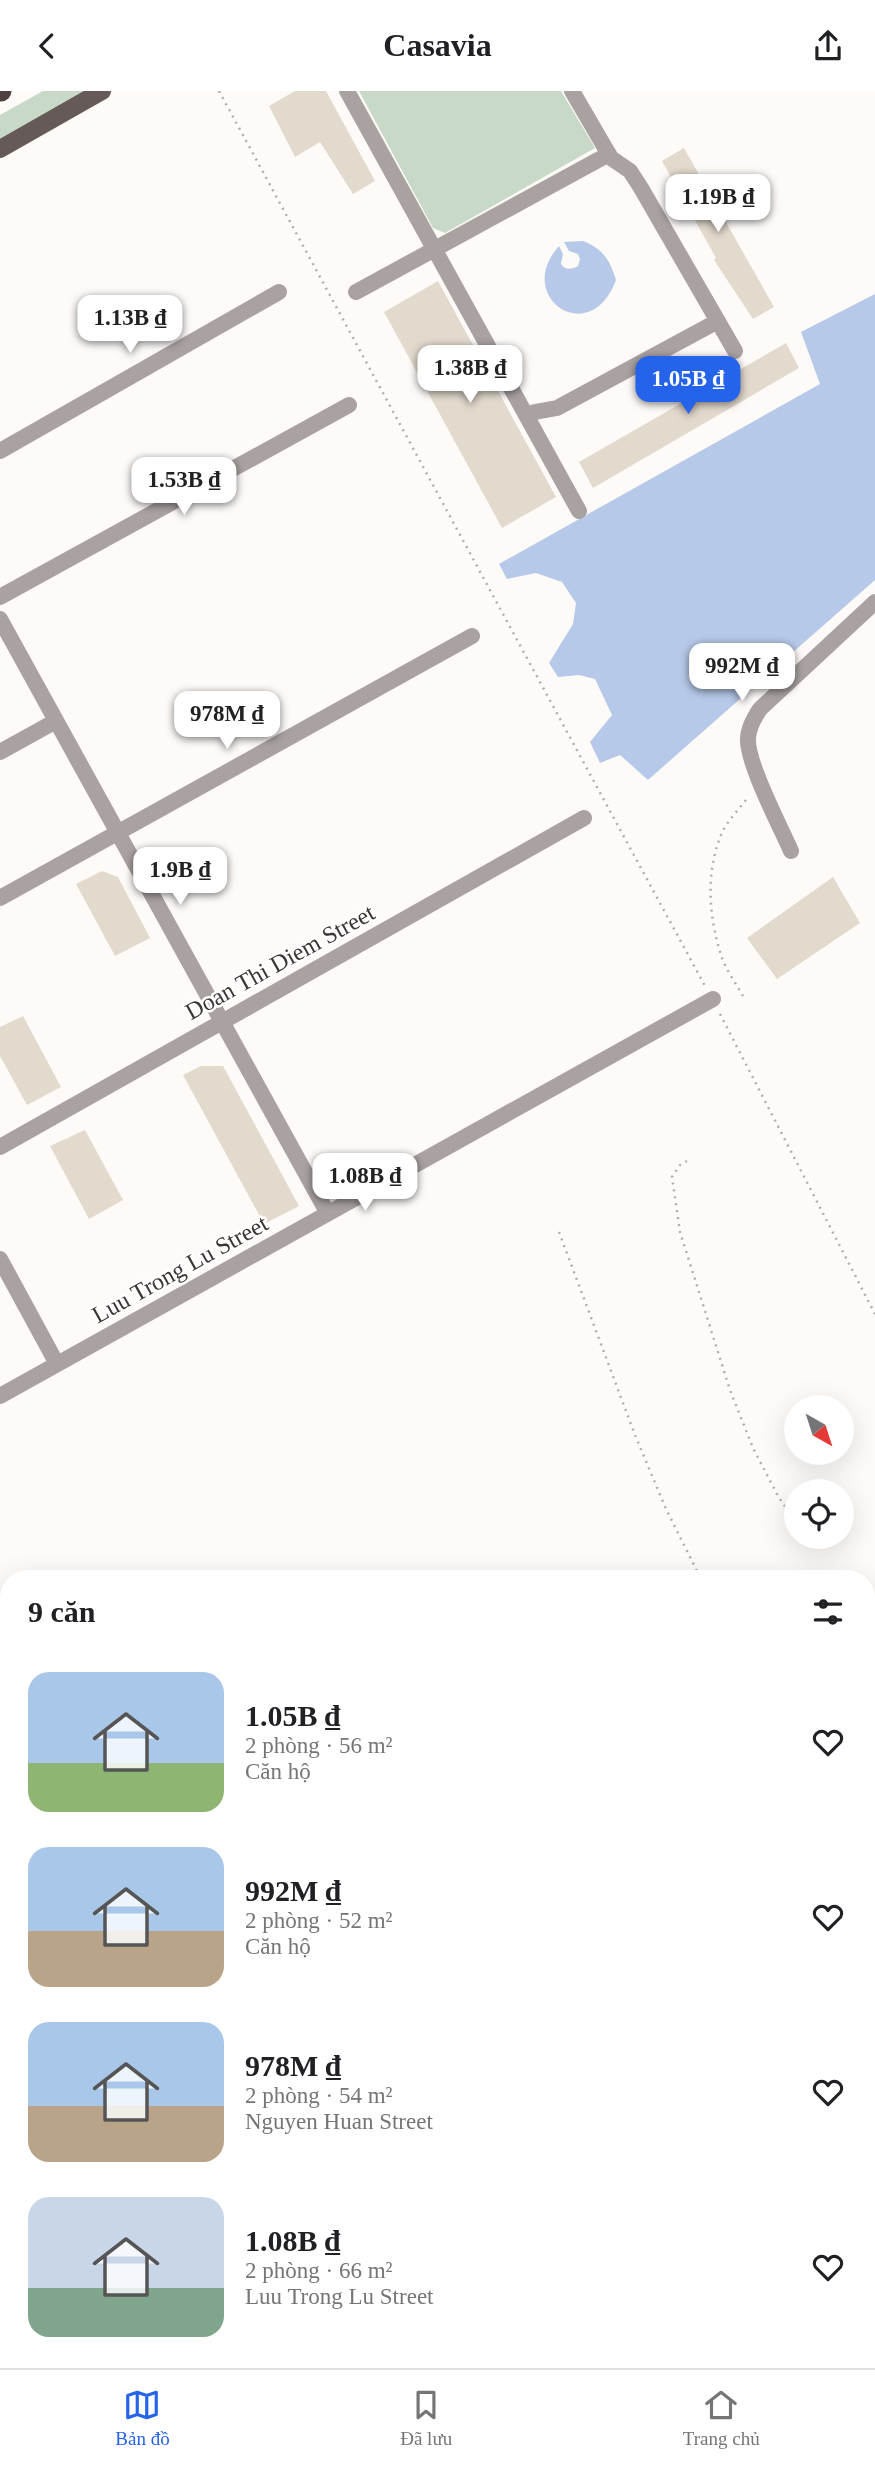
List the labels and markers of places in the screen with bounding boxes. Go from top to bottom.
pin: 1.19B ₫ [653,174,783,234]
pin: 1.13B ₫ [65,295,195,355]
pin: 1.38B ₫ [405,345,535,405]
pin: 1.05B ₫ [623,357,753,416]
pin: 1.53B ₫ [119,457,249,517]
pin: 992M ₫ [685,643,799,703]
pin: 978M ₫ [170,691,284,751]
pin: 1.9B ₫ [123,847,237,907]
pin: 1.08B ₫ [300,1153,430,1213]

